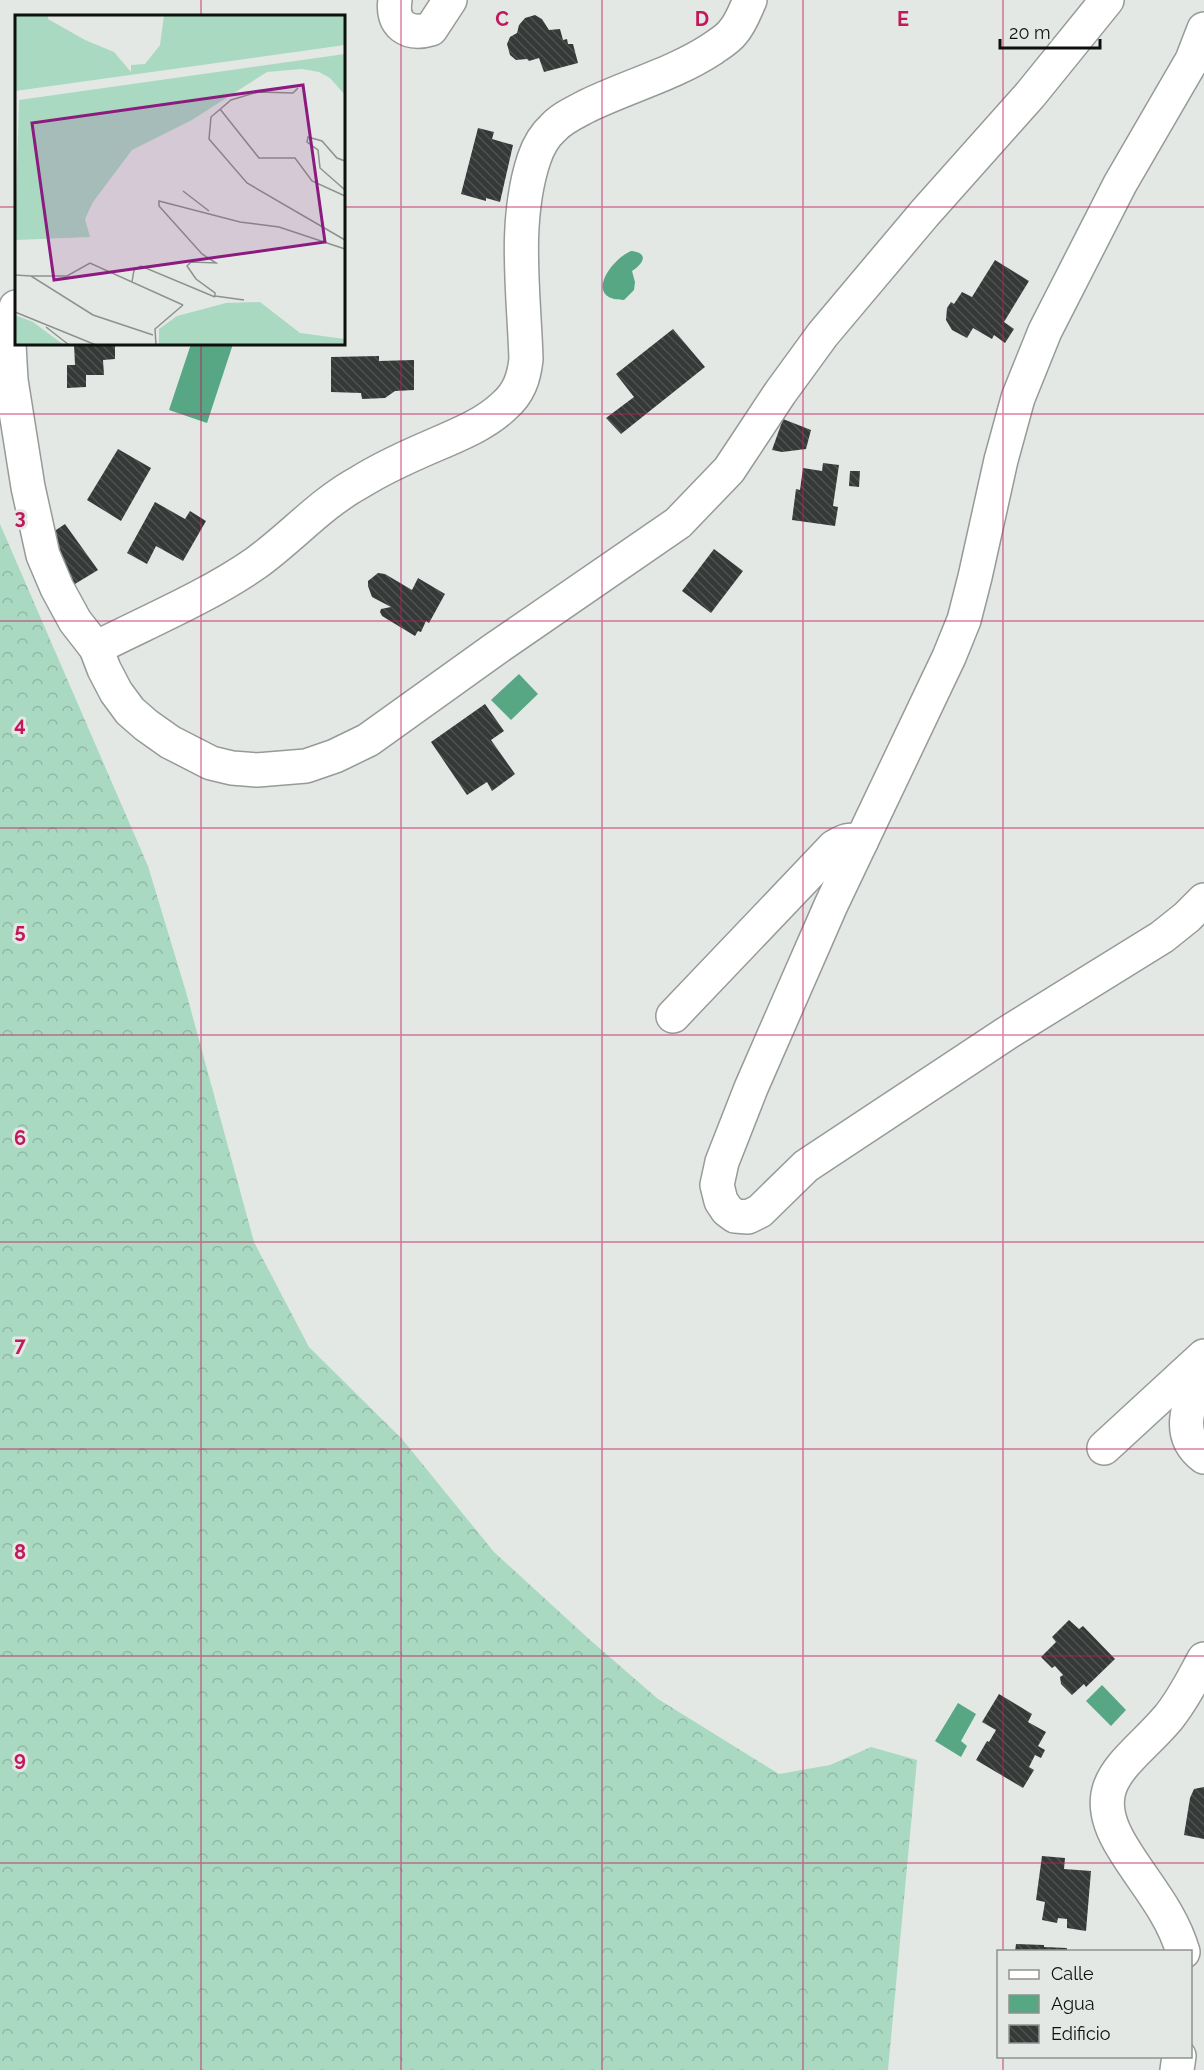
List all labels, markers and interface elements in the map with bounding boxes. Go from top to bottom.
text: C [495,7,509,31]
text: D [695,7,709,31]
text: E [897,7,909,31]
scale bar [1000,12,1100,50]
inset map [15,15,345,345]
text: 20 m [1009,22,1051,43]
text: 3 [14,505,26,529]
text: 4 [14,712,26,736]
text: 5 [14,919,26,943]
text: 6 [14,1126,26,1150]
text: 7 [14,1333,26,1357]
text: 8 [14,1540,26,1564]
text: 9 [14,1747,26,1771]
legend [997,1950,1192,2058]
text: Calle [1051,1963,1094,1984]
text: Agua [1051,1993,1095,2014]
text: Edificio [1051,2023,1111,2044]

